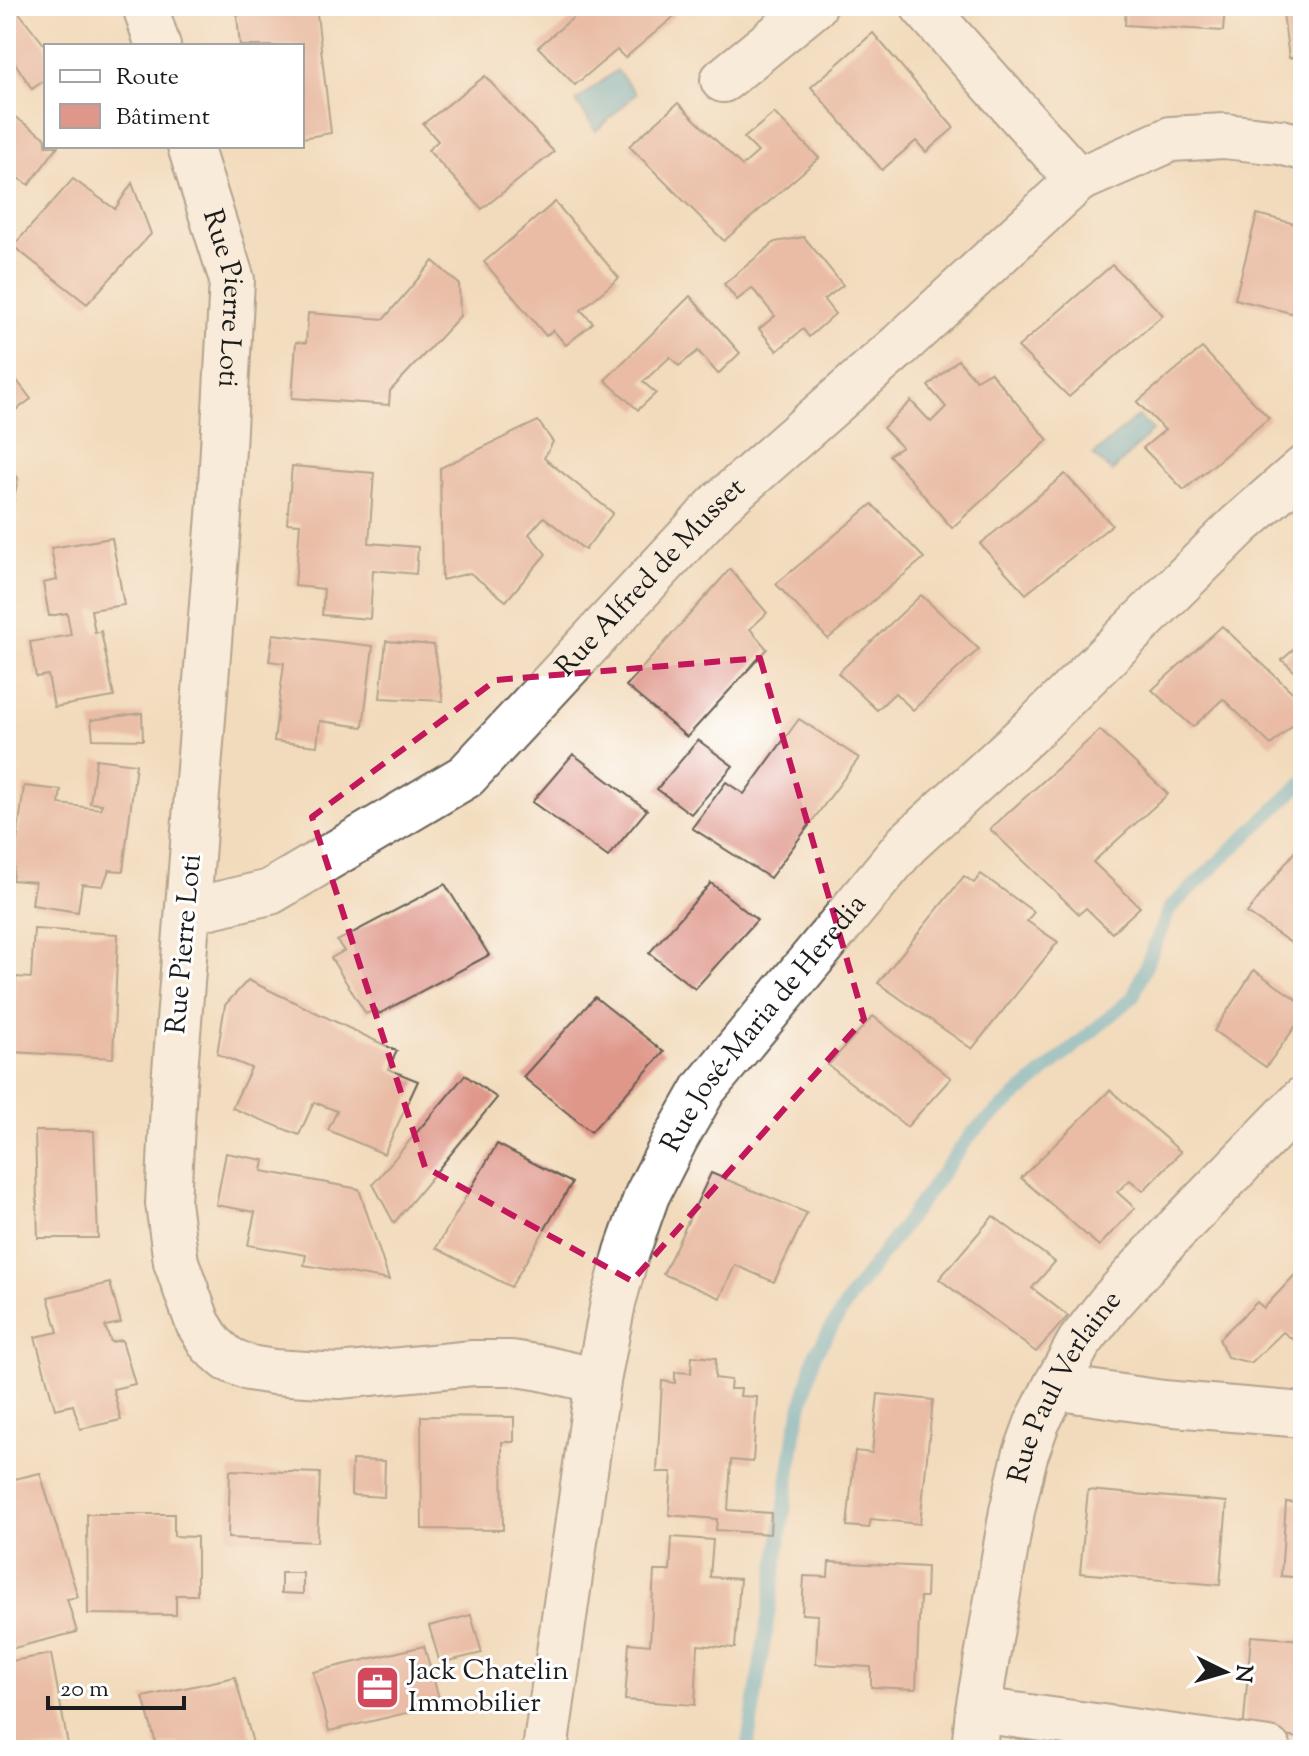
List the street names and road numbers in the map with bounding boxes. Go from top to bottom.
street label: Rue Pierre Loti [191,205,252,389]
street label: Rue Alfred de Musset [547,469,755,687]
street label: Rue Pierre Loti [157,852,213,1036]
street label: Rue José-Maria de Heredia [652,886,877,1159]
street label: Rue Paul Verlaine [999,1282,1132,1487]

